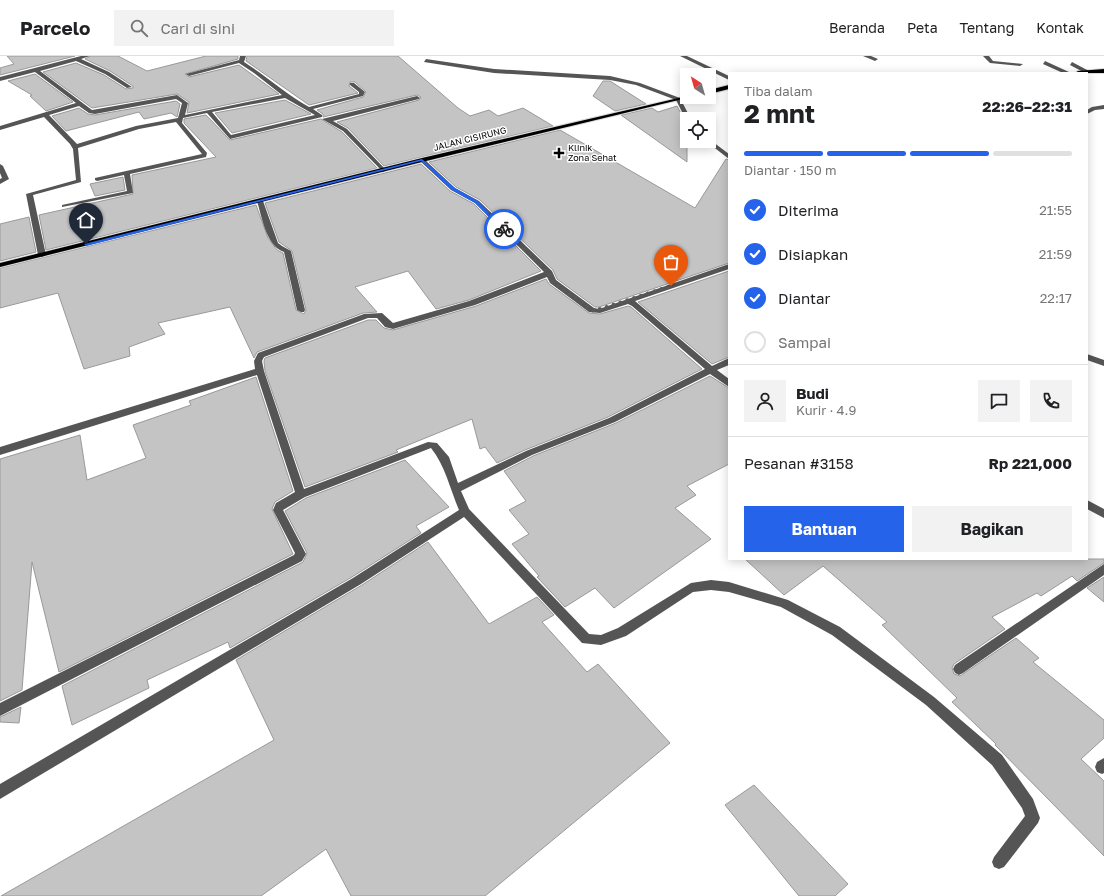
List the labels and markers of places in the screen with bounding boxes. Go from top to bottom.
place label: Klinik Zona Sehat [568,142,617,163]
marker: Klinik Zona Sehat [553,147,565,159]
pin [69,203,103,244]
pin [654,245,688,286]

